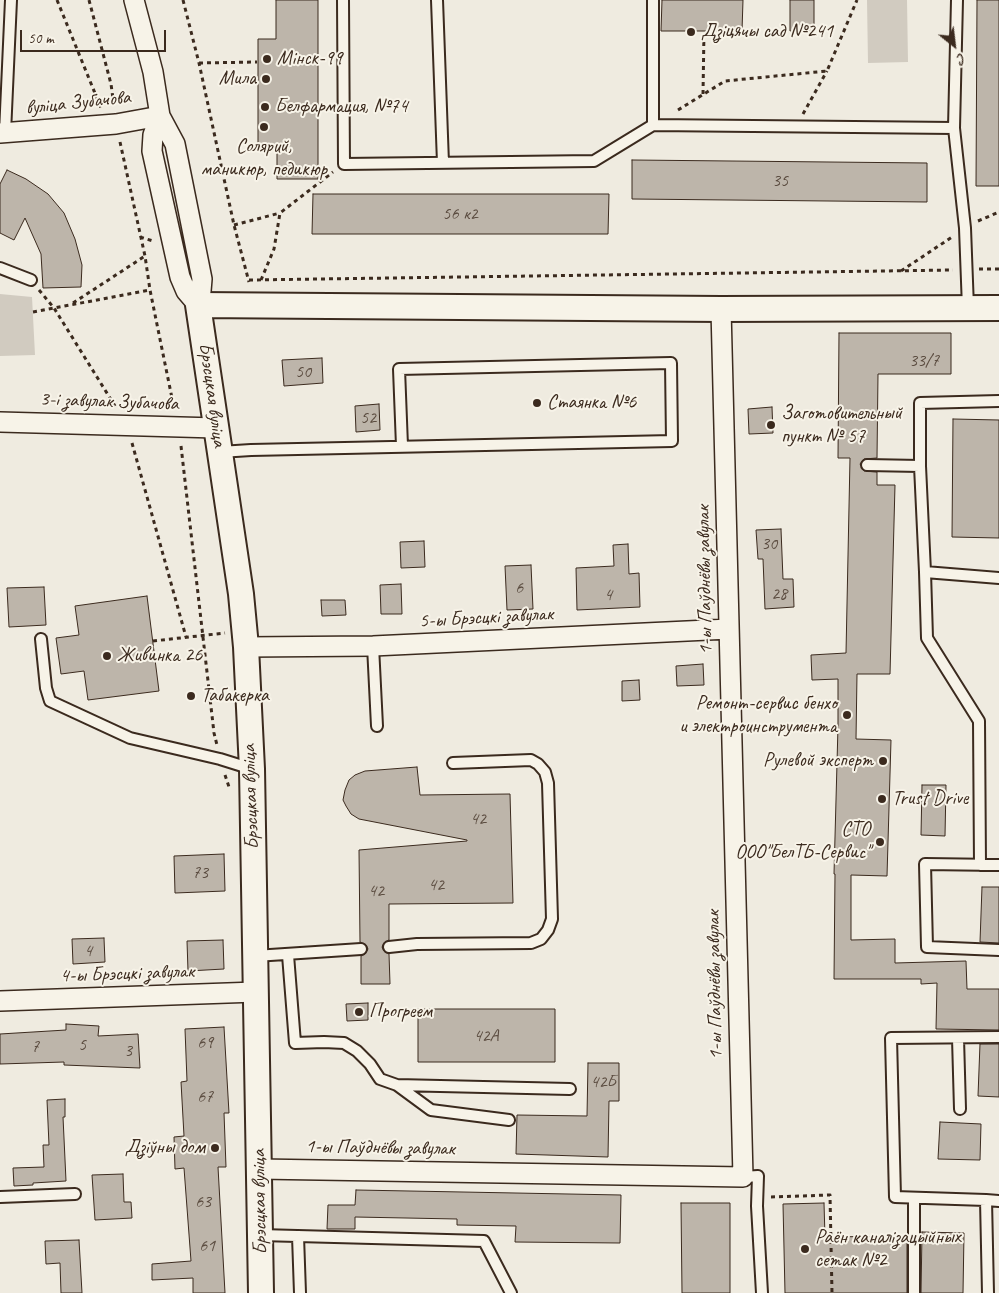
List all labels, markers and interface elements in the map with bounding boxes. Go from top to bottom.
scale bar [22,20,169,52]
place label: Дзіцячы сад №241 [701,20,833,44]
north arrow [929,20,979,70]
marker: Дзіцячы сад №241 [685,26,697,38]
text: 50 m [28,29,54,48]
place label: Мінск-99 [277,47,342,71]
text: С [954,49,969,68]
marker: Мінск-99 [261,53,273,65]
place label: Мила [219,67,256,91]
marker: Мила [260,73,272,85]
street label: вуліца Зубачова [24,86,132,120]
place label: Белфармация, №74 [275,95,408,119]
marker: Белфармация, №74 [259,101,271,113]
marker: Солярий, маникюр, педикюр [258,121,270,133]
place label: Солярий, маникюр, педикюр [201,135,327,182]
house number: 35 [772,170,788,192]
house number: 56 к2 [442,203,478,225]
street label: Брэсцкая вуліца [193,341,231,449]
house number: 33/7 [909,350,939,372]
house number: 50 [295,361,311,383]
street label: 3-і завулак Зубачова [39,388,179,416]
place label: Стаянка №6 [547,391,636,415]
marker: Стаянка №6 [531,397,543,409]
place label: Заготовительный пункт № 57 [781,402,902,449]
house number: 52 [360,407,376,429]
marker: Заготовительный пункт № 57 [765,419,777,431]
street label: 1-ы Паўднёвы завулак [692,505,718,655]
house number: 30 [761,533,777,555]
house number: 6 [515,577,523,599]
house number: 28 [771,583,787,605]
house number: 4 [604,584,612,606]
street label: 5-ы Брэсцкі завулак [418,603,554,633]
place label: Живинка 26 [117,644,202,668]
marker: Живинка 26 [101,650,113,662]
place label: Табакерка [201,684,269,708]
marker: Табакерка [185,690,197,702]
place label: Ремонт-сервис бенхо и электроинструмента [679,692,837,739]
marker: Ремонт-сервис бенхо и электроинструмента [841,709,853,721]
street label: Брэсцкая вуліца [237,744,265,850]
place label: Рулевой эксперт [763,749,873,773]
marker: Рулевой эксперт [877,755,889,767]
place label: Trust Drive [892,787,968,811]
marker: Trust Drive [876,793,888,805]
house number: 42 [470,808,486,830]
place label: СТО ООО"БелТБ-Сервис" [735,818,870,865]
marker: СТО ООО"БелТБ-Сервис" [874,836,886,848]
house number: 73 [192,862,208,884]
house number: 42 [428,874,444,896]
house number: 42 [368,880,384,902]
street label: 1-ы Паўднёвы завулак [702,910,728,1060]
house number: 4 [84,940,92,962]
street label: 4-ы Брэсцкі завулак [60,960,194,988]
place label: Прогреем [369,1000,432,1024]
marker: Прогреем [353,1006,365,1018]
house number: 42А [473,1025,499,1047]
house number: 69 [197,1032,213,1054]
house number: 5 [78,1034,86,1056]
house number: 7 [31,1036,39,1058]
house number: 3 [124,1040,132,1062]
house number: 42Б [590,1071,616,1093]
house number: 67 [197,1086,213,1108]
street label: 1-ы Паўднёвы завулак [305,1135,455,1161]
place label: Дзіўны дом [125,1136,205,1160]
marker: Дзіўны дом [209,1142,221,1154]
street label: Брэсцкая вуліца [247,1149,273,1255]
house number: 63 [195,1191,211,1213]
place label: Раён каналізацыйных сетак №2 [815,1226,960,1273]
house number: 61 [199,1235,215,1257]
marker: Раён каналізацыйных сетак №2 [799,1243,811,1255]

